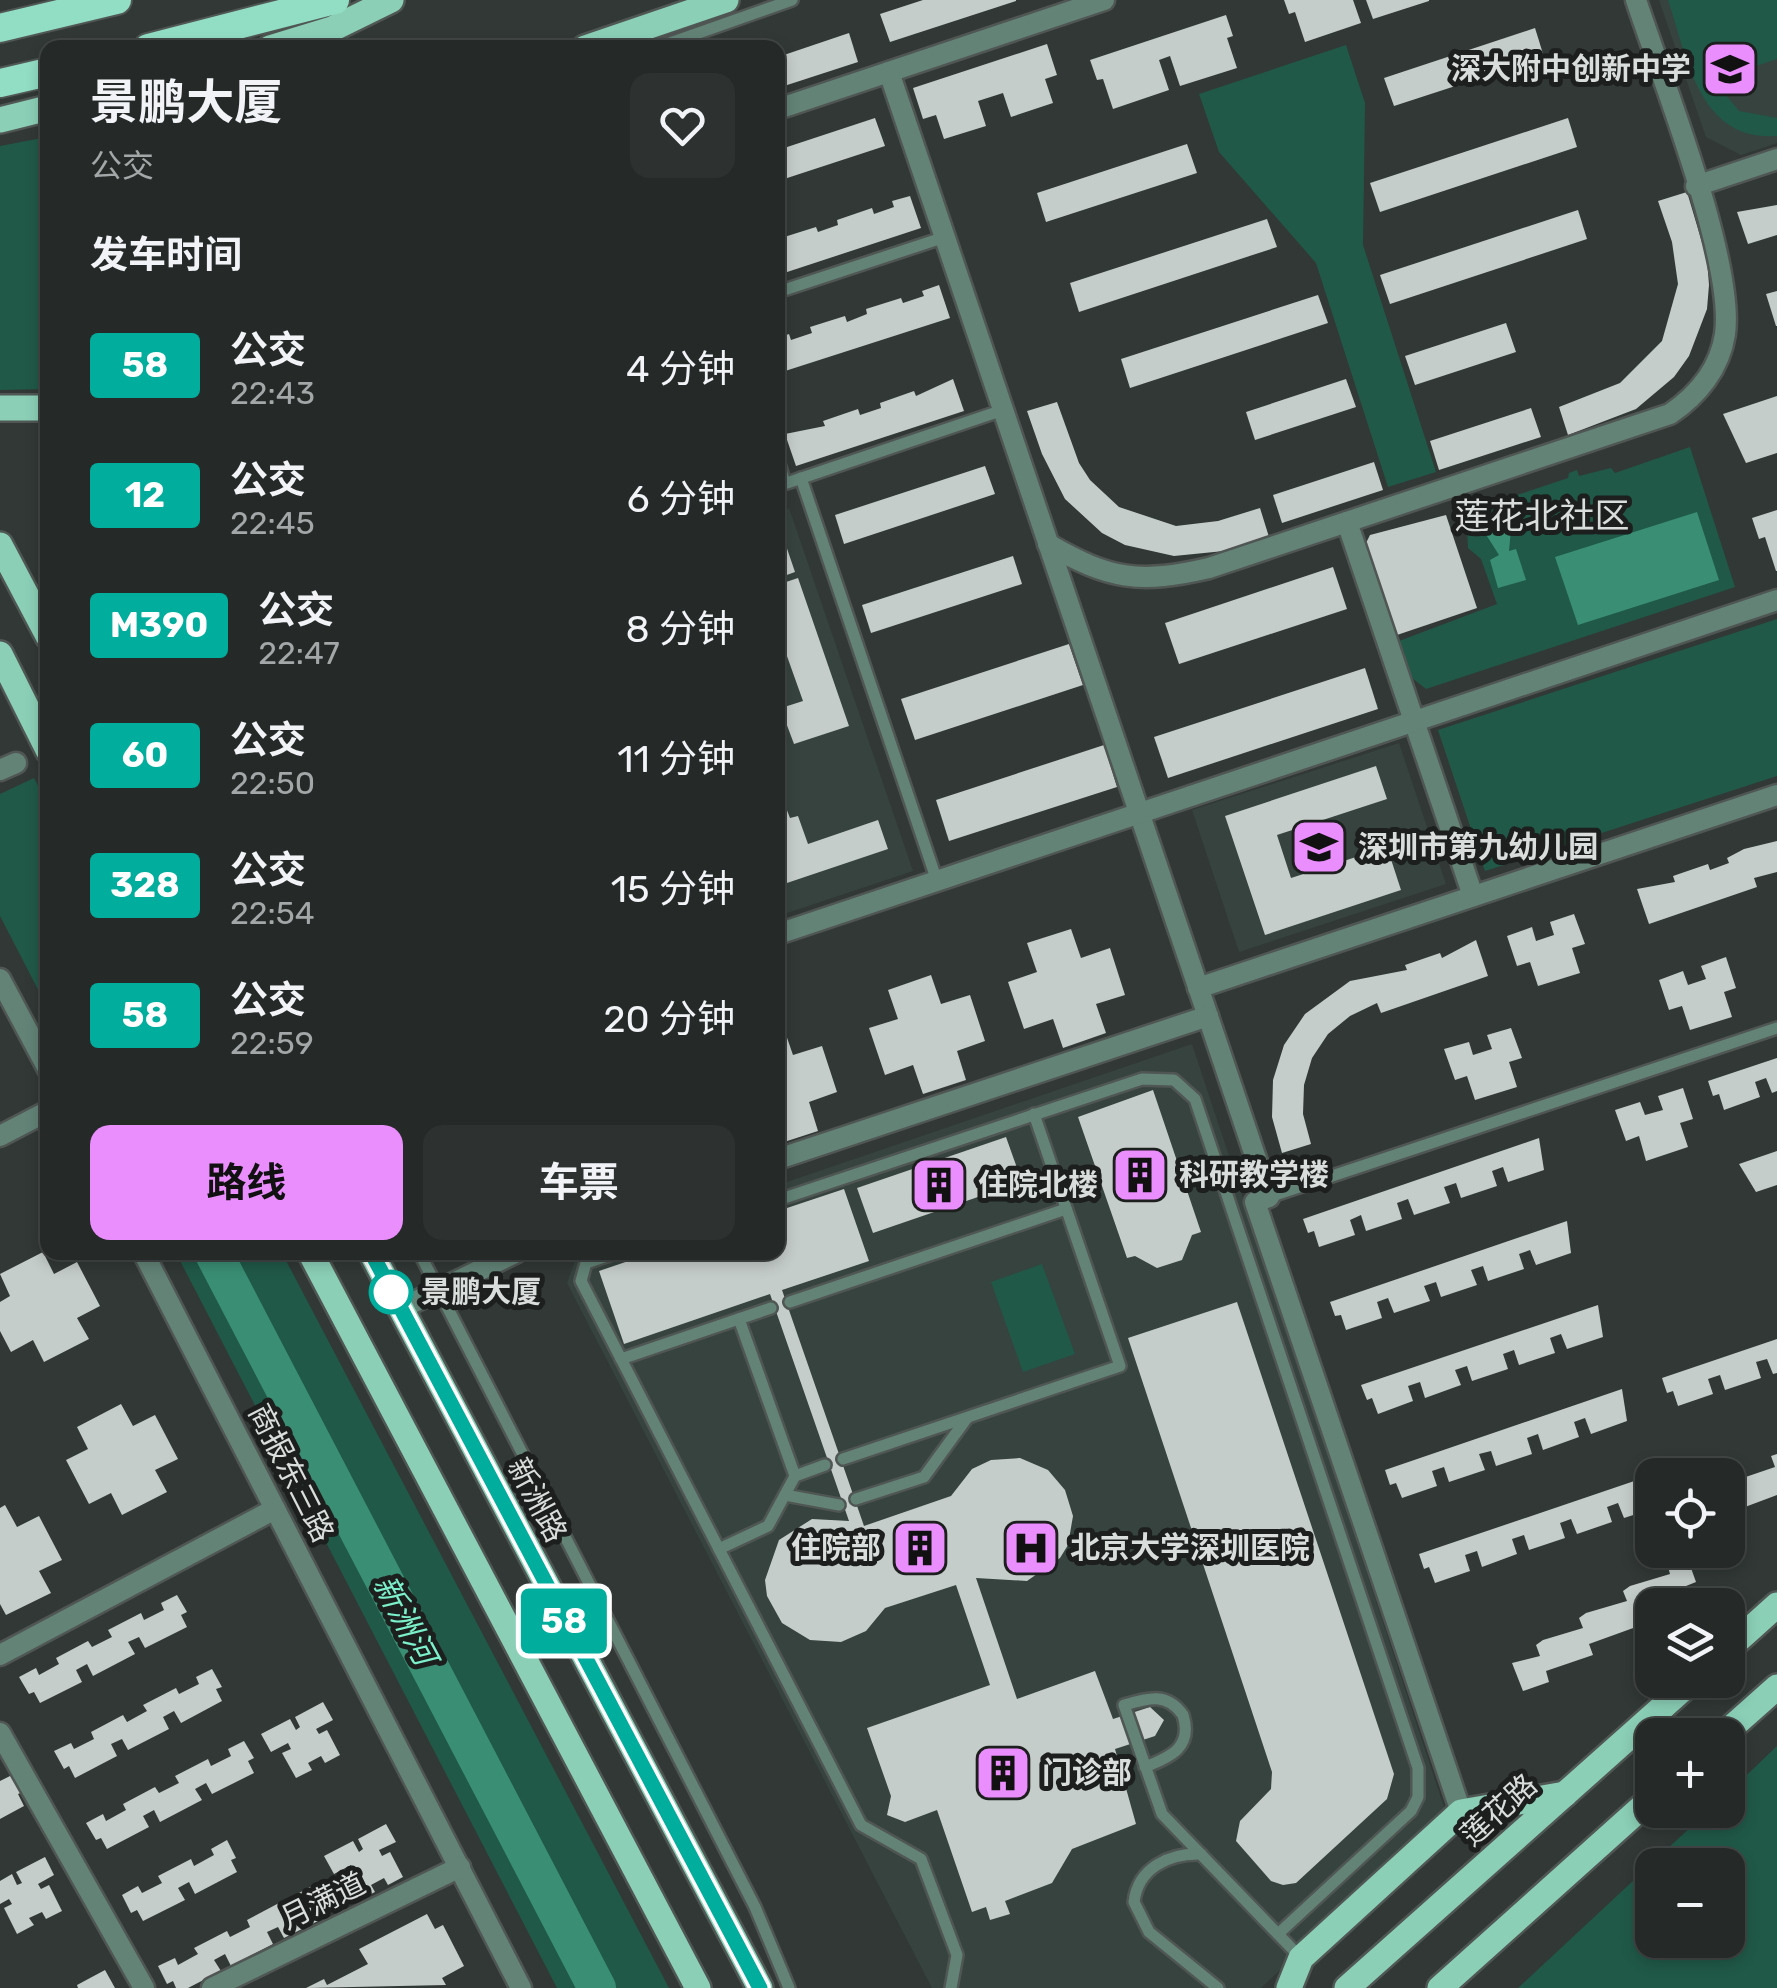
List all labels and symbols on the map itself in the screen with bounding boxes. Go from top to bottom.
school or university icon: 深大附中创新中学 [1700,39,1760,99]
place label: 深大附中创新中学 [1451,51,1691,87]
district label: 莲花北社区 [1454,495,1630,537]
school or university icon: 深圳市第九幼儿园 [1289,817,1349,877]
place label: 深圳市第九幼儿园 [1358,829,1598,865]
building icon: 科研教学楼 [1110,1145,1170,1205]
building icon: 住院北楼 [909,1155,969,1215]
place label: 科研教学楼 [1179,1157,1329,1193]
place label: 住院北楼 [978,1167,1098,1203]
marker: 景鹏大厦 [370,1271,412,1313]
place label: 景鹏大厦 [421,1274,541,1310]
street label: 商报东三路 [241,1398,341,1548]
street label: 新洲路 [500,1452,574,1548]
building icon: 住院部 [890,1518,950,1578]
hospital icon: 北京大学深圳医院 [1001,1518,1061,1578]
place label: 住院部 [791,1530,881,1566]
place label: 北京大学深圳医院 [1070,1530,1310,1566]
water label: 新洲河 [366,1569,447,1677]
line badge: 58 [519,1588,609,1654]
building icon: 门诊部 [973,1743,1033,1803]
place label: 门诊部 [1042,1755,1132,1791]
street label: 莲花路 [1454,1767,1544,1853]
street label: 月满道 [275,1865,371,1937]

